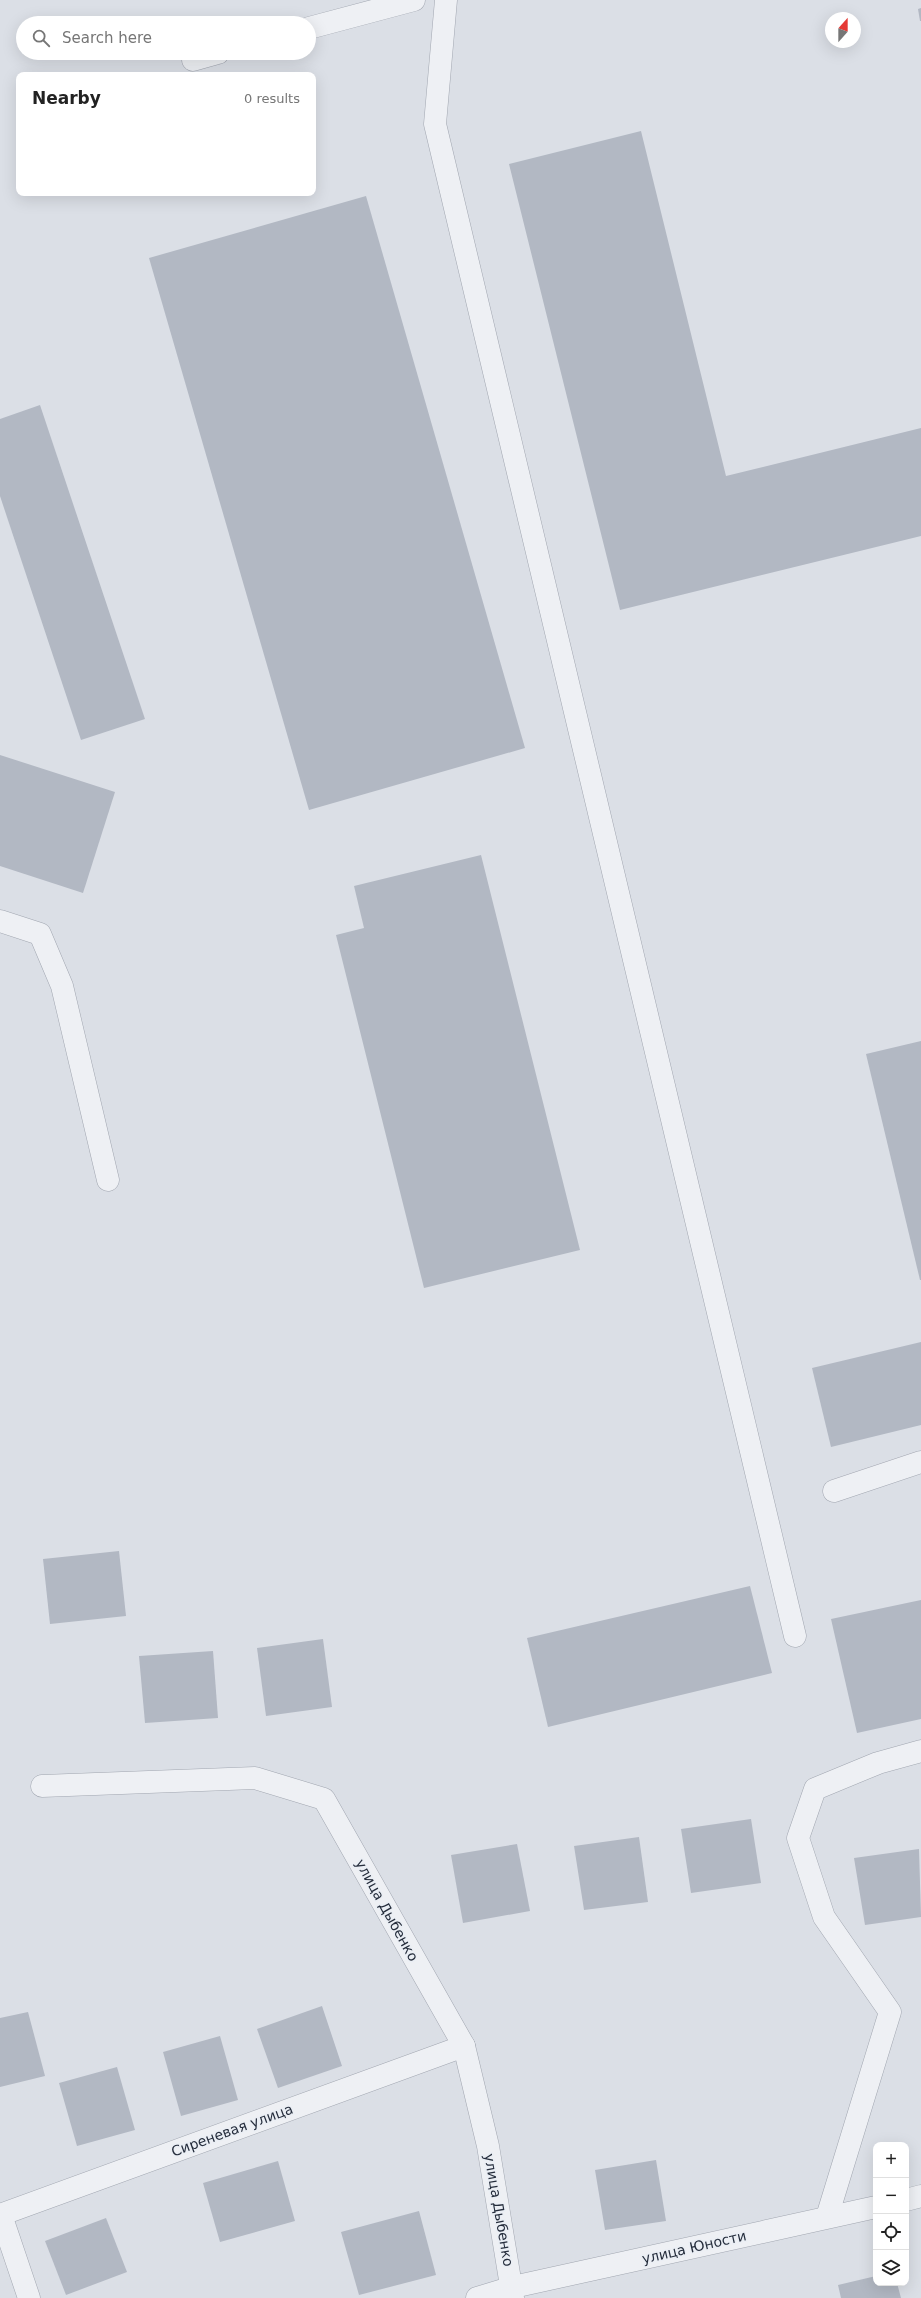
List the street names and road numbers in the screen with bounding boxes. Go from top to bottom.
street label: улица Дыбенко [352,1856,422,1964]
street label: Сиреневая улица [169,2101,295,2159]
street label: улица Дыбенко [481,2152,517,2268]
street label: улица Юности [640,2227,748,2267]

